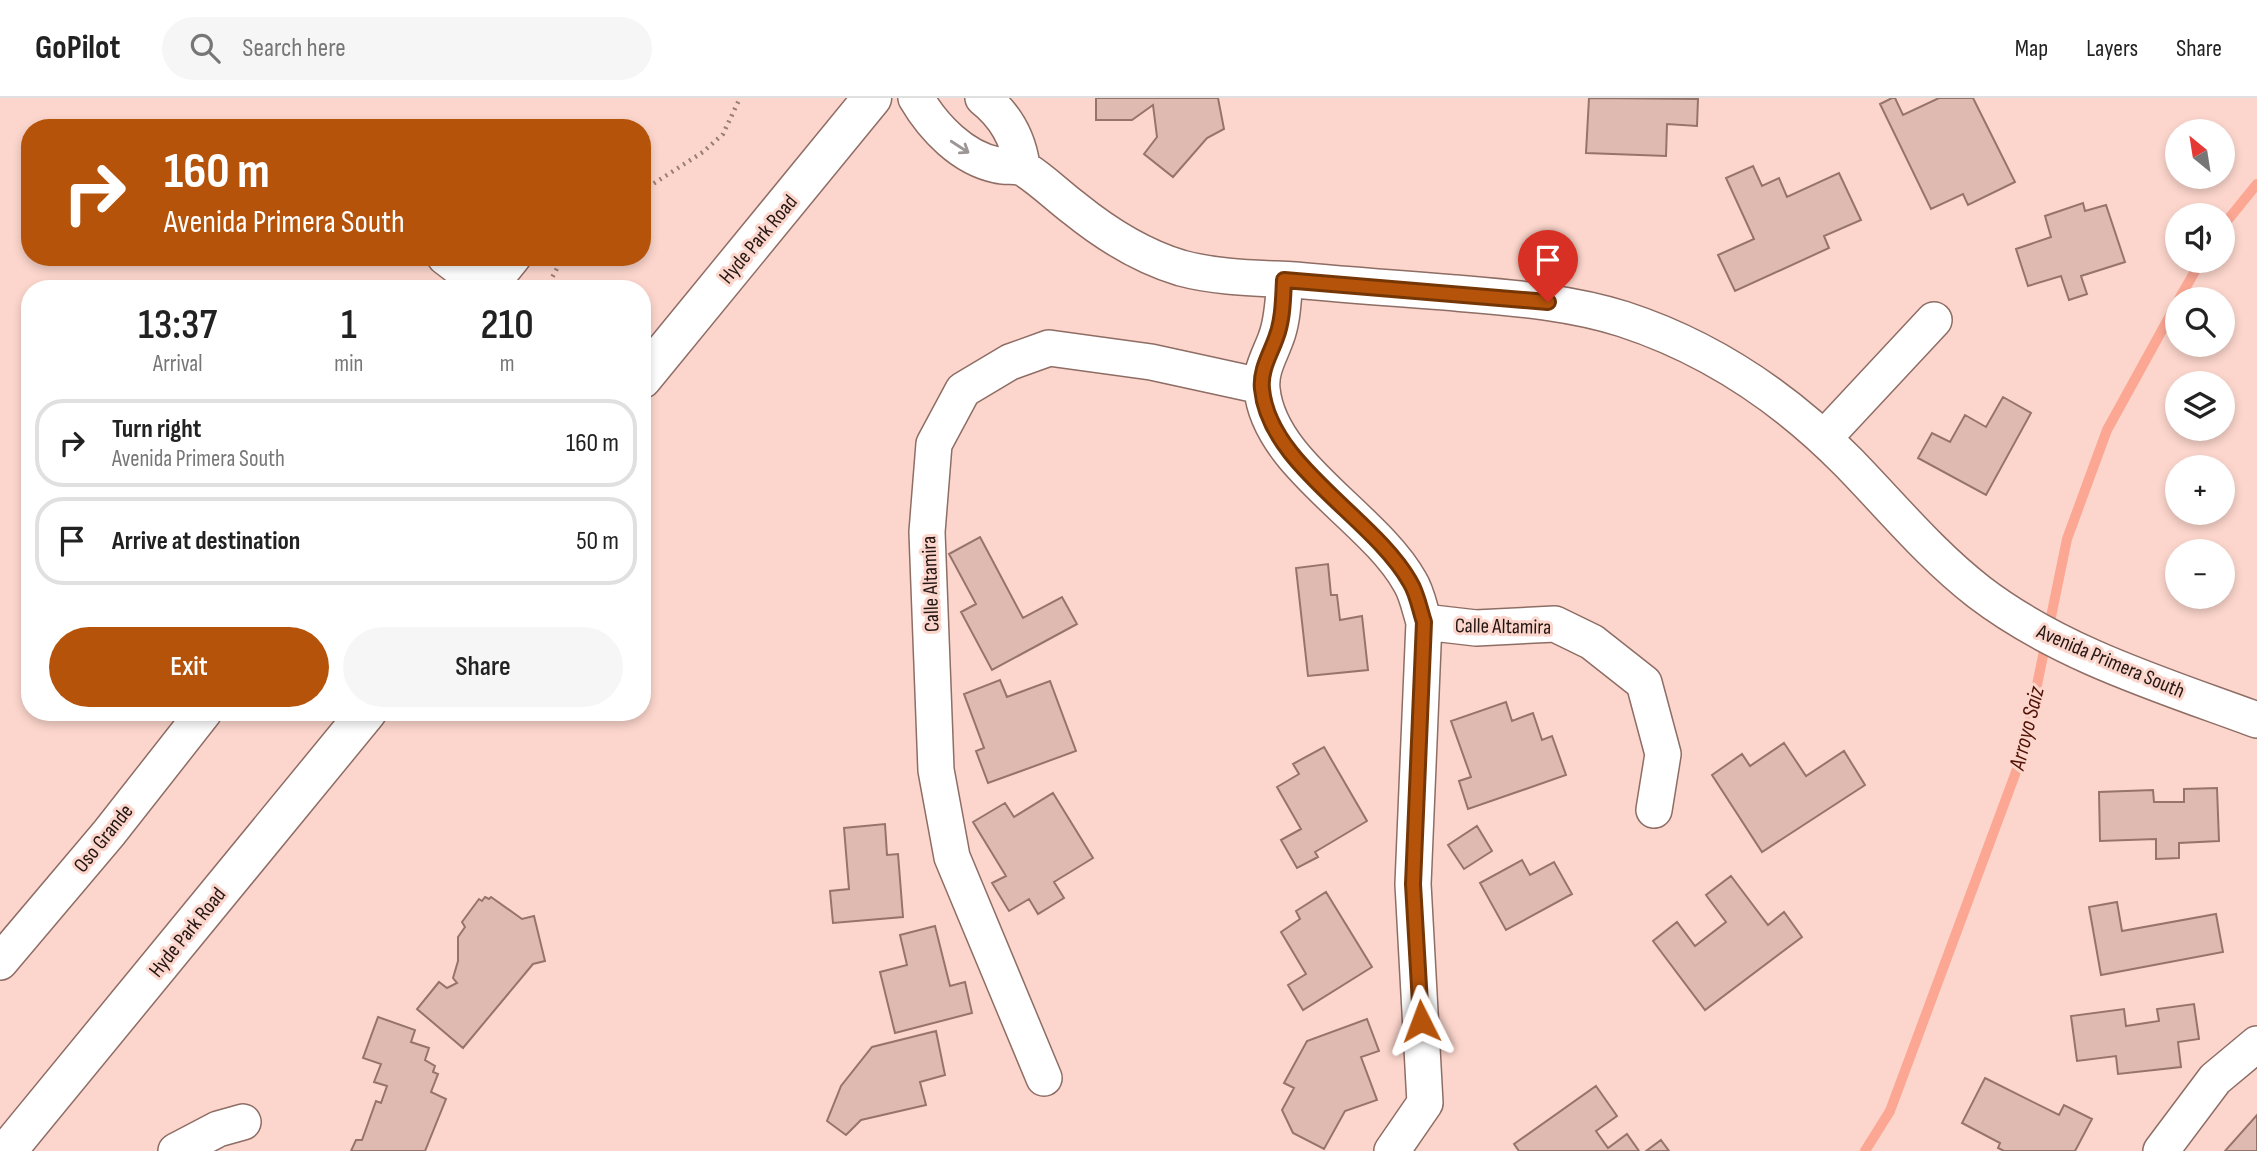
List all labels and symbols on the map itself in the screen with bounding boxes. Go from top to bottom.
north arrow [2165,119,2235,189]
one-way arrow [950,139,969,154]
street label: Hyde Park Road [714,190,803,289]
pin [1518,230,1578,302]
street label: Calle Altamira [916,535,945,633]
street label: Calle Altamira [1455,613,1551,640]
street label: Avenida Primera South [2032,619,2188,704]
water label: Arroyo Saiz [2003,683,2051,774]
street label: Oso Grande [68,799,138,877]
street label: Hyde Park Road [144,882,231,982]
position arrow [1384,984,1458,1058]

